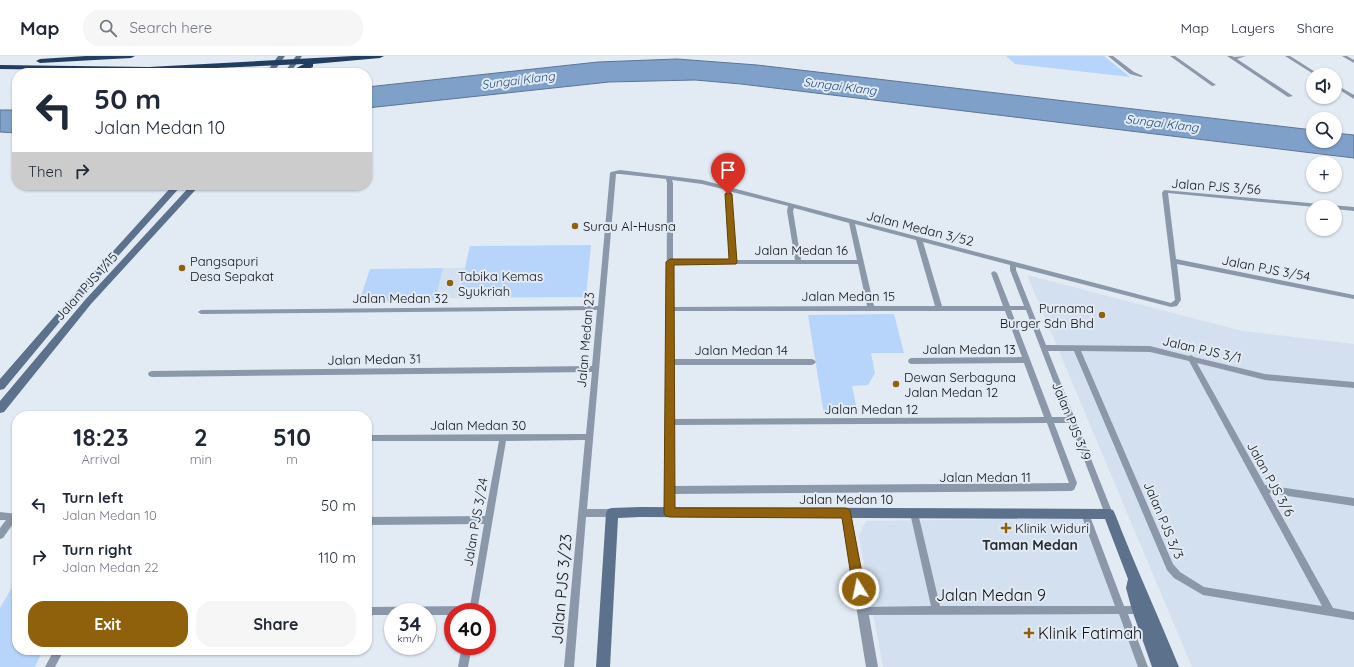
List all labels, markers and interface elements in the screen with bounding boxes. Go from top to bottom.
search box [83,10,363,46]
text: Map [20,16,59,40]
icon: search [97,17,119,39]
text: Search here [129,18,212,37]
text: Map [1180,19,1209,37]
text: Layers [1231,19,1275,37]
text: Share [1297,19,1334,37]
water label: Sungai Klang [481,68,557,92]
map controls [1306,68,1342,236]
button: sound [1306,68,1342,104]
water label: Sungai Klang [803,74,879,98]
text: 50 m [94,81,161,116]
icon: left [28,84,80,136]
water label: Sungai Klang [1125,111,1201,135]
button: search [1306,112,1342,148]
text: Jalan Medan 10 [94,116,225,139]
pin [711,153,745,194]
button: + [1306,156,1342,192]
icon: arrive [717,159,739,181]
icon: right [71,160,93,182]
text: Then [28,162,63,181]
street label: Jalan PJS 3/56 [1171,175,1261,197]
button: − [1306,200,1342,236]
street label: Jalan Medan 3/52 [865,207,975,249]
place label: Surau Al-Husna [583,218,676,234]
marker: Surau Al-Husna [570,221,580,231]
street label: Jalan Medan 16 [754,242,848,258]
street label: Jalan PJS 1/15 [51,249,121,323]
street label: Jalan PJS 3/54 [1220,252,1312,284]
place label: Pangsapuri Desa Sepakat [190,253,274,284]
marker: Pangsapuri Desa Sepakat [177,263,187,273]
place label: Tabika Kemas Syukriah [458,268,543,299]
marker: Tabika Kemas Syukriah [445,278,455,288]
street label: Jalan Medan 15 [801,288,895,304]
street label: Jalan Medan 32 [352,290,448,306]
street label: Jalan Medan 23 [573,291,597,389]
place label: Purnama Burger Sdn Bhd [1000,300,1094,331]
marker: Purnama Burger Sdn Bhd [1097,310,1107,320]
street label: Jalan PJS 3/1 [1161,332,1243,366]
street label: Jalan Medan 13 [922,341,1016,357]
street label: Jalan Medan 14 [694,342,788,358]
street label: Jalan Medan 31 [327,350,421,368]
place label: Dewan Serbaguna Jalan Medan 12 [904,369,1016,400]
marker: Dewan Serbaguna Jalan Medan 12 [891,379,901,389]
street label: Jalan PJS 3/9 [1049,379,1095,463]
street label: Jalan Medan 12 [824,401,918,417]
street label: Jalan Medan 30 [430,417,527,433]
text: 18:23 [73,422,129,452]
text: 2 [194,422,208,452]
text: 510 [273,422,311,452]
street label: Jalan PJS 3/6 [1244,439,1298,519]
text: Arrival [81,451,120,467]
text: min [190,451,212,467]
text: m [286,451,298,467]
street label: Jalan Medan 11 [939,469,1031,485]
street label: Jalan PJS 3/24 [459,476,491,568]
street label: Jalan PJS 3/3 [1140,479,1188,561]
text: Turn left [62,488,124,507]
street label: Jalan Medan 10 [799,491,894,507]
icon: left [28,494,50,516]
text: 50 m [321,496,356,515]
text: Jalan Medan 10 [62,507,157,523]
place label: Klinik Widuri [1015,520,1089,536]
marker: Klinik Widuri [1000,522,1012,534]
street label: Jalan PJS 3/23 [546,533,576,645]
district label: Taman Medan [982,536,1078,554]
text: Turn right [62,540,133,559]
icon: right [28,546,50,568]
text: 110 m [318,548,356,567]
text: Jalan Medan 22 [62,559,159,575]
position arrow [838,568,880,610]
street label: Jalan Medan 9 [936,585,1046,605]
button: Exit [28,601,188,647]
button: Share [196,601,356,647]
speed limit sign: 40 [444,603,496,655]
text: 34 [399,611,421,636]
place label: Klinik Fatimah [1038,623,1142,643]
marker: Klinik Fatimah [1023,627,1035,639]
text: km/h [397,632,423,645]

